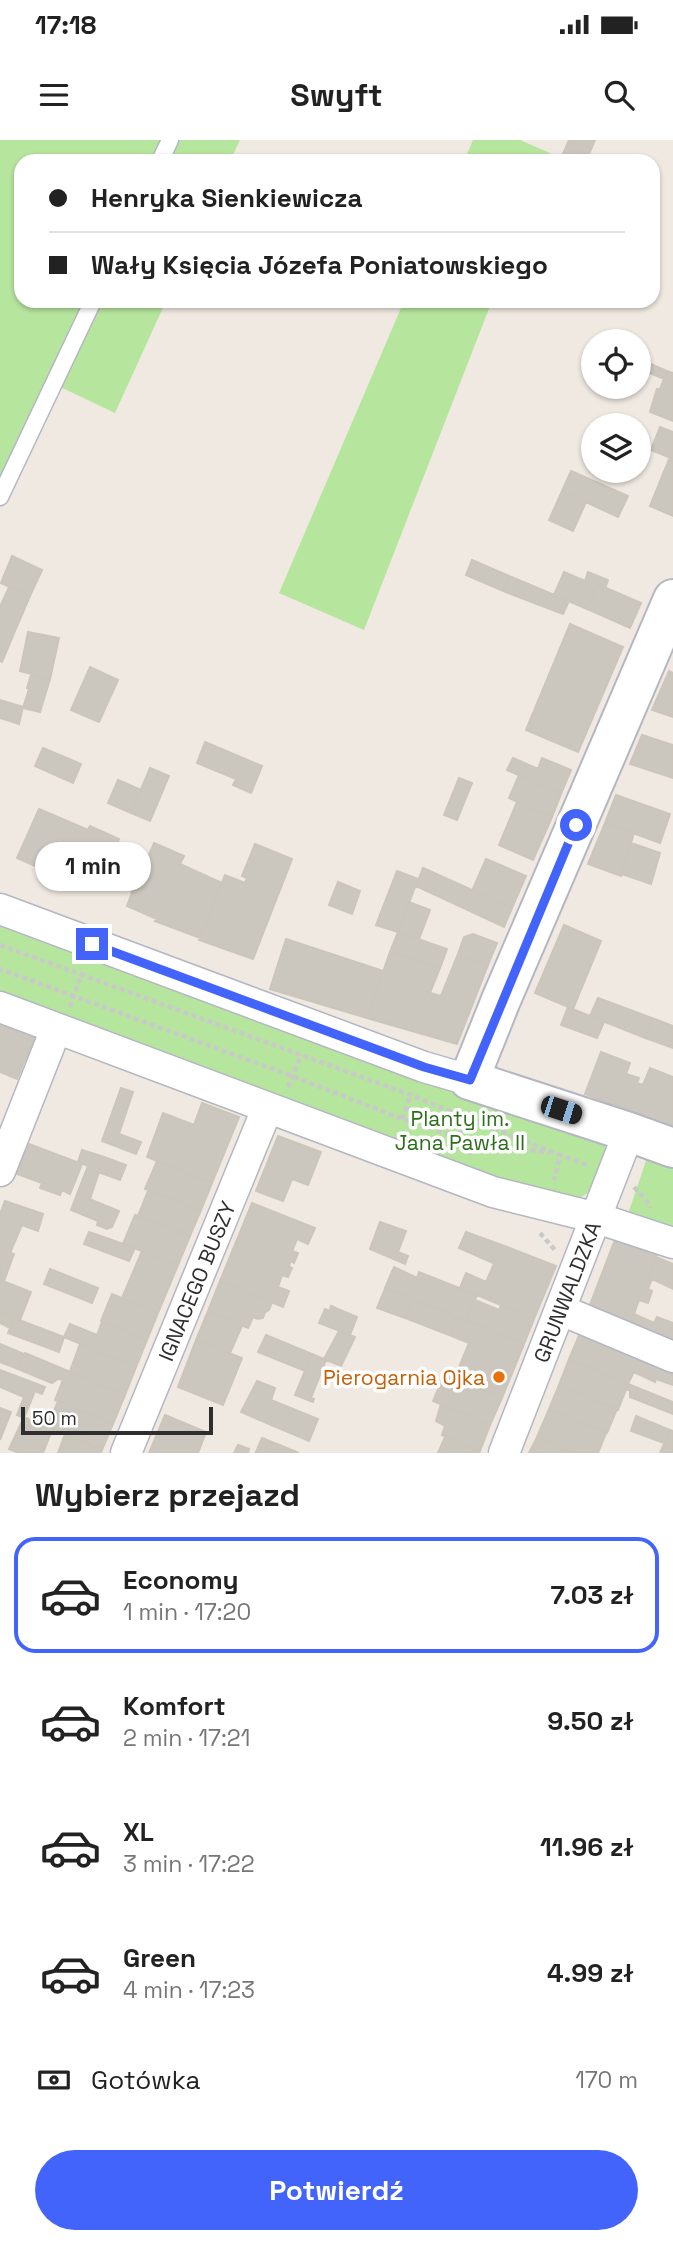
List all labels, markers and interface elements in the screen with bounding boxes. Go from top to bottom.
text: 17:18 [35,8,96,42]
text: Swyft [290,75,383,115]
icon: menu [35,76,73,114]
icon: search [600,76,638,114]
text: Henryka Sienkiewicza [91,181,362,215]
text: Wały Księcia Józefa Poniatowskiego [91,248,548,282]
map controls [581,329,651,483]
button: locate [581,329,651,399]
button: layers [581,413,651,483]
route start [560,809,592,841]
callout: 1 min [34,842,150,892]
text: 1 min [65,851,121,881]
route end [76,928,108,960]
car [538,1094,585,1126]
park label: Planty im. Jana Pawła II [395,1105,525,1156]
street label: IGNACEGO BUSZY [152,1197,241,1365]
street label: GRUNWALDZKA [527,1217,606,1366]
place label: Pierogarnia Ojka [323,1364,485,1391]
marker: Pierogarnia Ojka [491,1369,507,1385]
scale bar [21,1404,214,1436]
text: 50 m [32,1406,77,1431]
text: Wybierz przejazd [35,1475,300,1515]
text: Economy [123,1563,239,1597]
icon: car [39,1564,102,1627]
text: 7.03 zł [551,1578,634,1612]
text: 1 min · 17:20 [123,1597,251,1627]
text: Komfort [123,1689,226,1723]
icon: car [39,1690,102,1753]
text: 9.50 zł [547,1704,634,1738]
text: 2 min · 17:21 [123,1723,250,1753]
text: XL [123,1815,154,1849]
icon: car [39,1816,102,1879]
text: 11.96 zł [540,1830,634,1864]
text: 3 min · 17:22 [123,1849,255,1879]
text: Green [123,1941,196,1975]
icon: car [39,1942,102,2005]
text: 4.99 zł [547,1956,634,1990]
text: 4 min · 17:23 [123,1975,255,2005]
icon: cash [35,2061,73,2099]
text: Gotówka [91,2063,201,2097]
text: 170 m [575,2065,638,2095]
button: Potwierdź [35,2150,638,2230]

